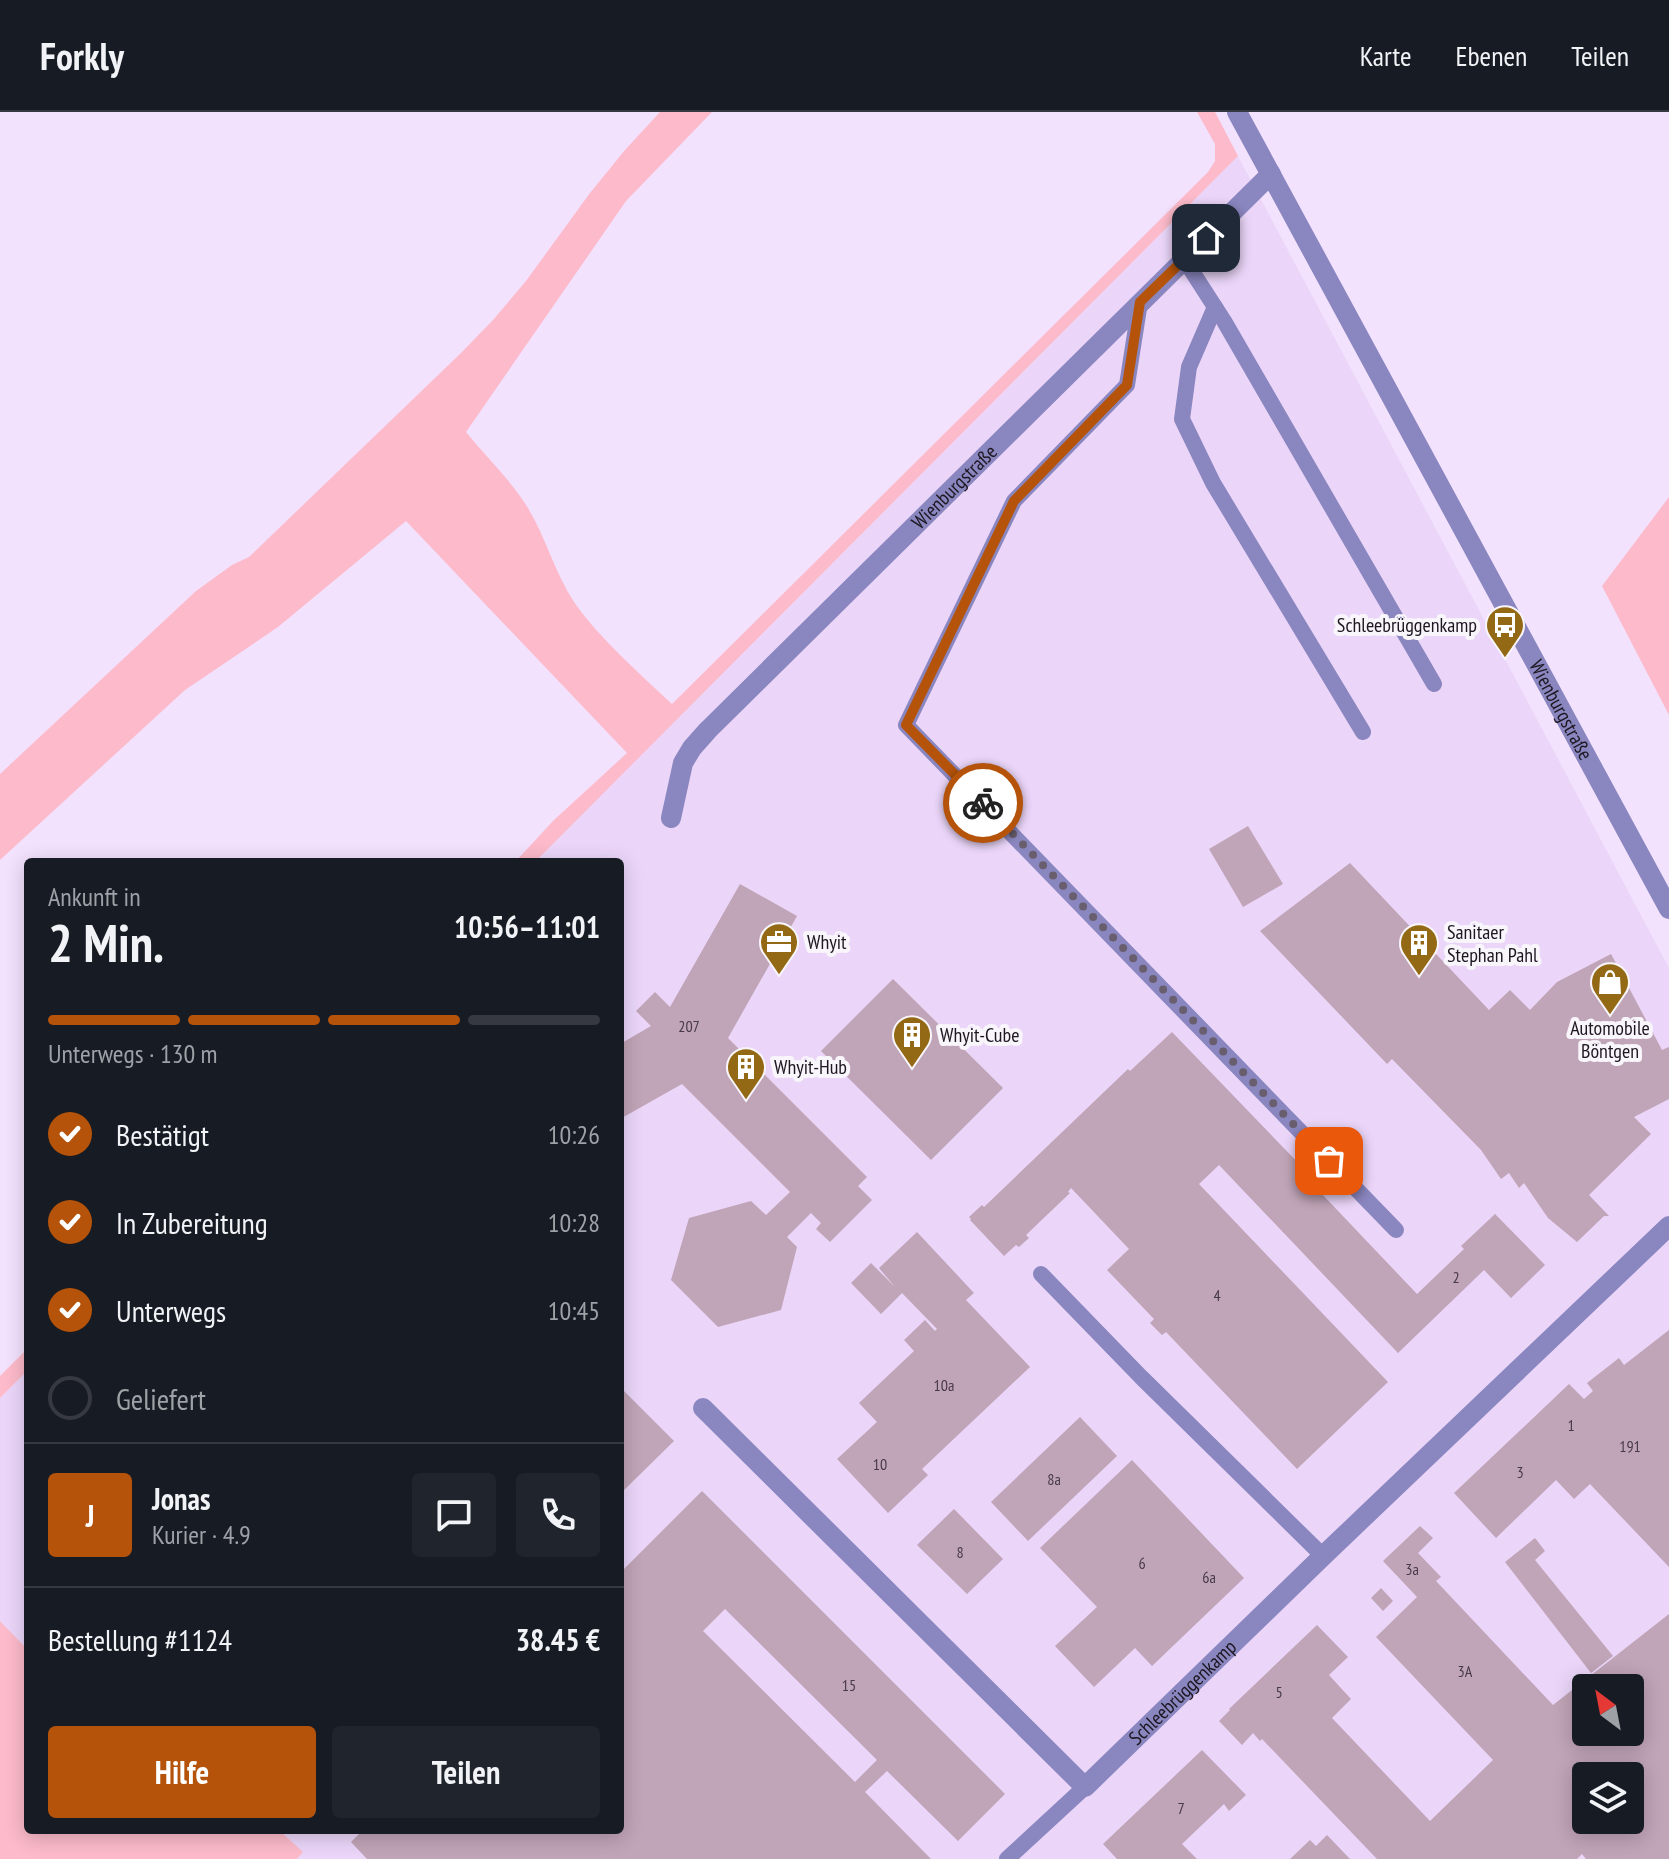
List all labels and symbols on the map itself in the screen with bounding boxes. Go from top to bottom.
pin [1172,204,1240,272]
street label: Wienburgstraße [906,439,1003,535]
bus stop icon: Schleebrüggenkamp [1484,604,1526,659]
place label: Schleebrüggenkamp [1337,612,1477,638]
street label: Wienburgstraße [1523,655,1599,764]
courier [943,763,1023,843]
place label: Sanitaer Stephan Pahl [1447,919,1538,968]
office icon: Whyit [758,921,800,976]
building icon: Sanitaer Stephan Pahl [1398,922,1440,977]
place label: Whyit [807,929,847,955]
shop icon: Automobile Böntgen [1589,961,1631,1016]
building icon: Whyit-Cube [891,1014,933,1069]
place label: Automobile Böntgen [1570,1015,1650,1064]
house number: 207 [678,1016,700,1036]
place label: Whyit-Cube [940,1022,1019,1048]
building icon: Whyit-Hub [725,1046,767,1101]
place label: Whyit-Hub [774,1054,847,1080]
pin [1295,1127,1363,1195]
house number: 2 [1452,1267,1460,1287]
house number: 4 [1213,1285,1221,1305]
house number: 10a [934,1375,954,1395]
house number: 1 [1567,1415,1575,1435]
house number: 191 [1619,1436,1641,1456]
house number: 10 [873,1454,887,1474]
house number: 3 [1516,1462,1524,1482]
house number: 8a [1047,1469,1061,1489]
house number: 8 [956,1542,964,1562]
house number: 6 [1138,1553,1146,1573]
house number: 3a [1405,1559,1419,1579]
house number: 6a [1202,1567,1216,1587]
street label: Schleebrüggenkamp [1123,1634,1242,1751]
house number: 3A [1458,1661,1473,1681]
north arrow [1572,1674,1644,1746]
house number: 15 [842,1675,856,1695]
house number: 5 [1275,1682,1283,1702]
house number: 7 [1177,1798,1185,1818]

